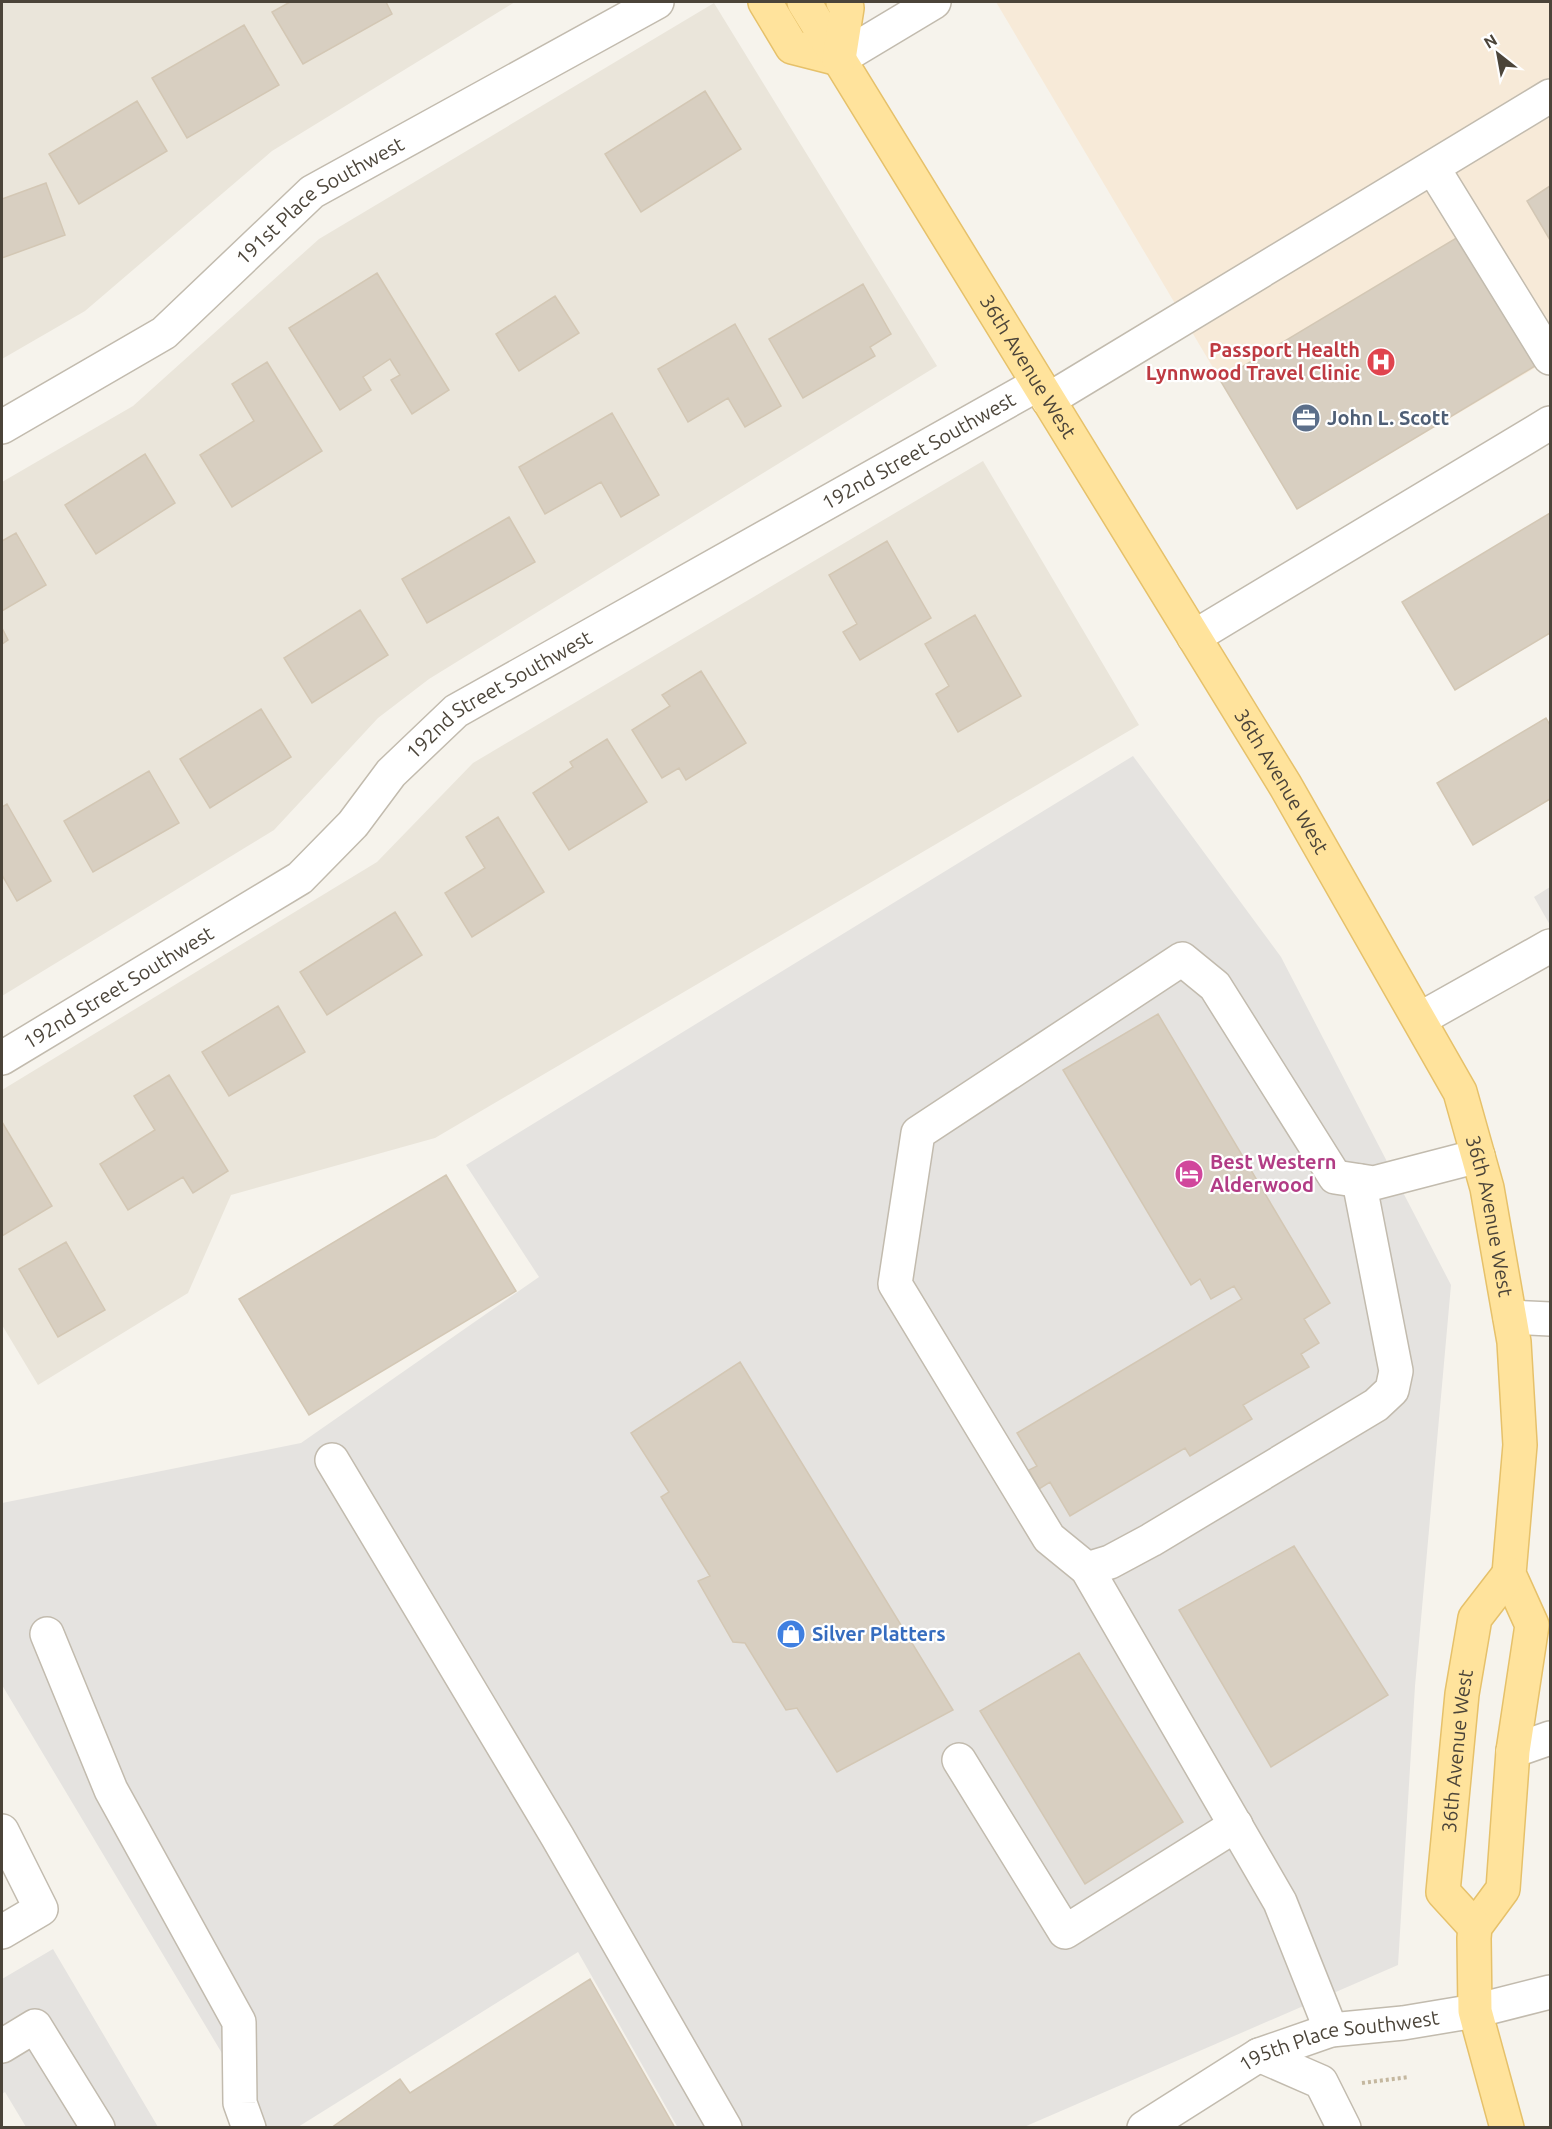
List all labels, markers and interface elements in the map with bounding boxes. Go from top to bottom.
north arrow [1468,24,1528,84]
text: N [1481,30,1500,52]
street label: 191st Place Southwest [231,132,408,269]
street label: 36th Avenue West [976,290,1081,443]
place label: Passport Health Lynnwood Travel Clinic [1146,338,1360,384]
hospital icon: Passport Health Lynnwood Travel Clinic [1365,346,1397,378]
street label: 192nd Street Southwest [818,387,1019,514]
office icon: John L. Scott [1290,402,1322,434]
place label: John L. Scott [1327,406,1449,429]
street label: 192nd Street Southwest [401,625,596,763]
street label: 36th Avenue West [1230,705,1334,858]
street label: 192nd Street Southwest [19,921,218,1053]
street label: 36th Avenue West [1462,1133,1518,1298]
place label: Best Western Alderwood [1210,1150,1337,1196]
hotel icon: Best Western Alderwood [1173,1158,1205,1190]
shop icon: Silver Platters [775,1618,807,1650]
place label: Silver Platters [812,1622,946,1645]
street label: 36th Avenue West [1437,1667,1477,1834]
street label: 195th Place Southwest [1235,2005,1441,2076]

